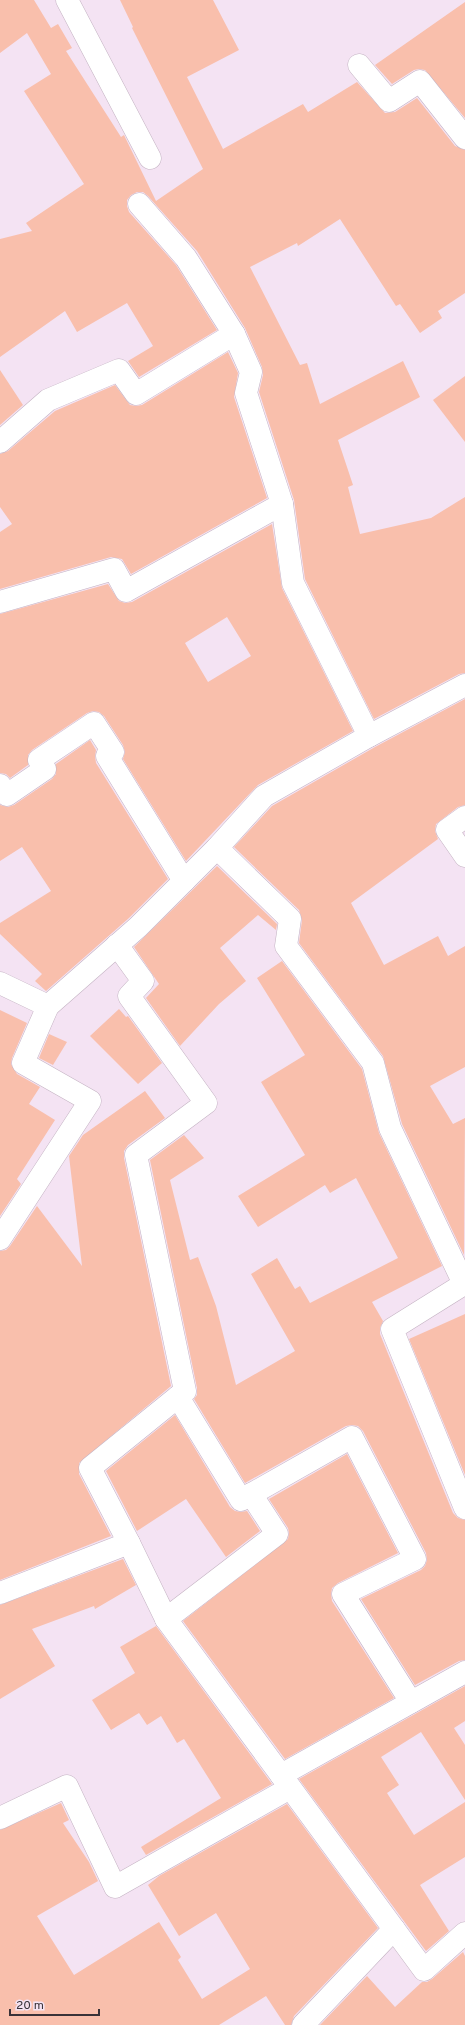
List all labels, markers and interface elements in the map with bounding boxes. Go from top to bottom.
scale bar [10,1991,99,2017]
text: 20 m [16,1998,44,2014]

